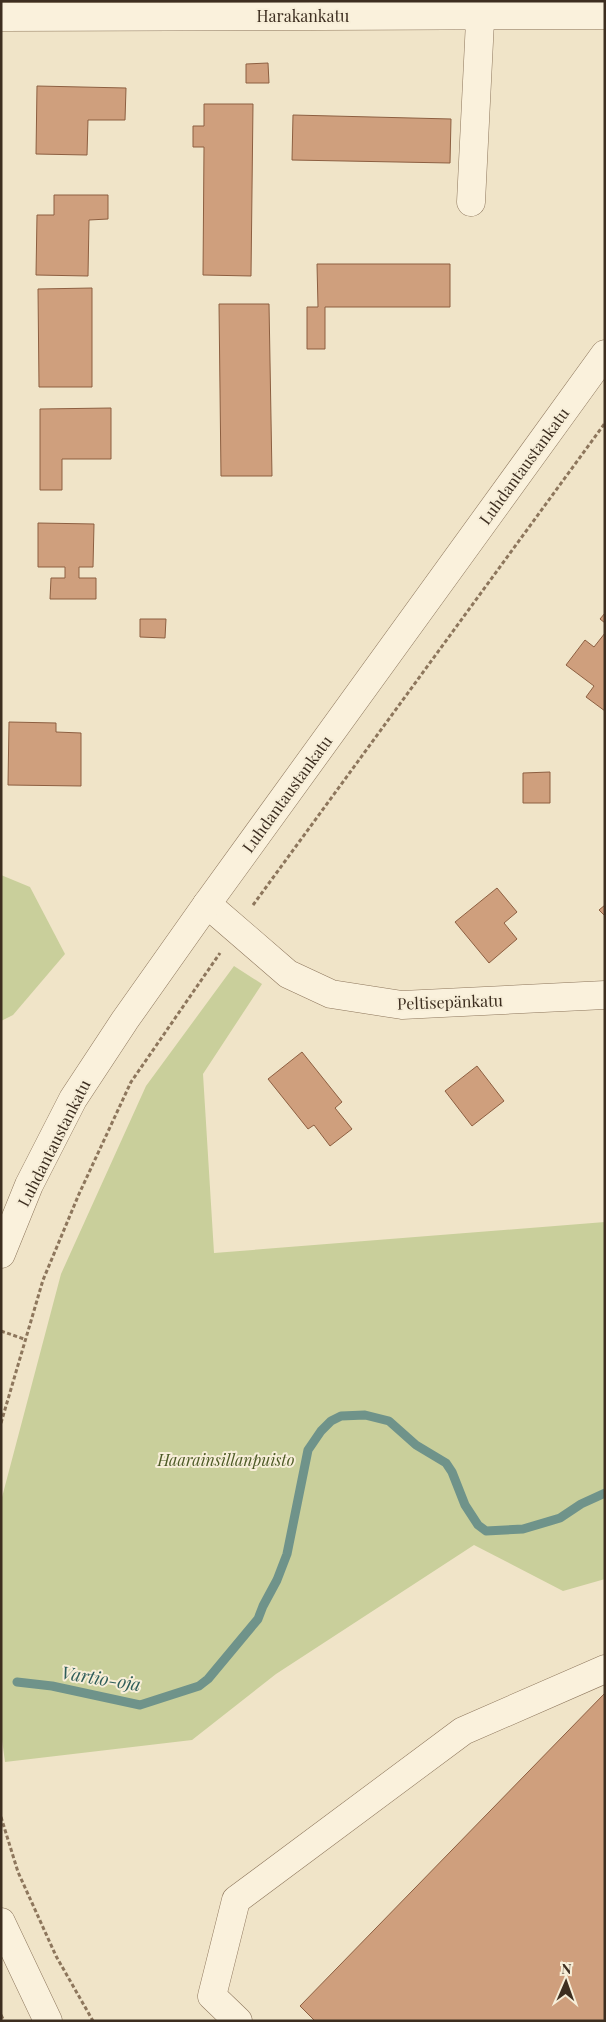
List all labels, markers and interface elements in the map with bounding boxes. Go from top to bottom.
street label: Harakankatu [257,5,349,26]
street label: Luhdantaustankatu [474,403,573,528]
street label: Luhdantaustankatu [237,731,336,856]
street label: Peltisepänkatu [397,989,503,1014]
street label: Luhdantaustankatu [12,1076,95,1210]
park label: Haarainsillanpuisto [156,1449,295,1470]
water label: Vartio-oja [60,1660,143,1696]
north arrow [541,1957,591,2007]
text: N [561,1959,572,1978]

